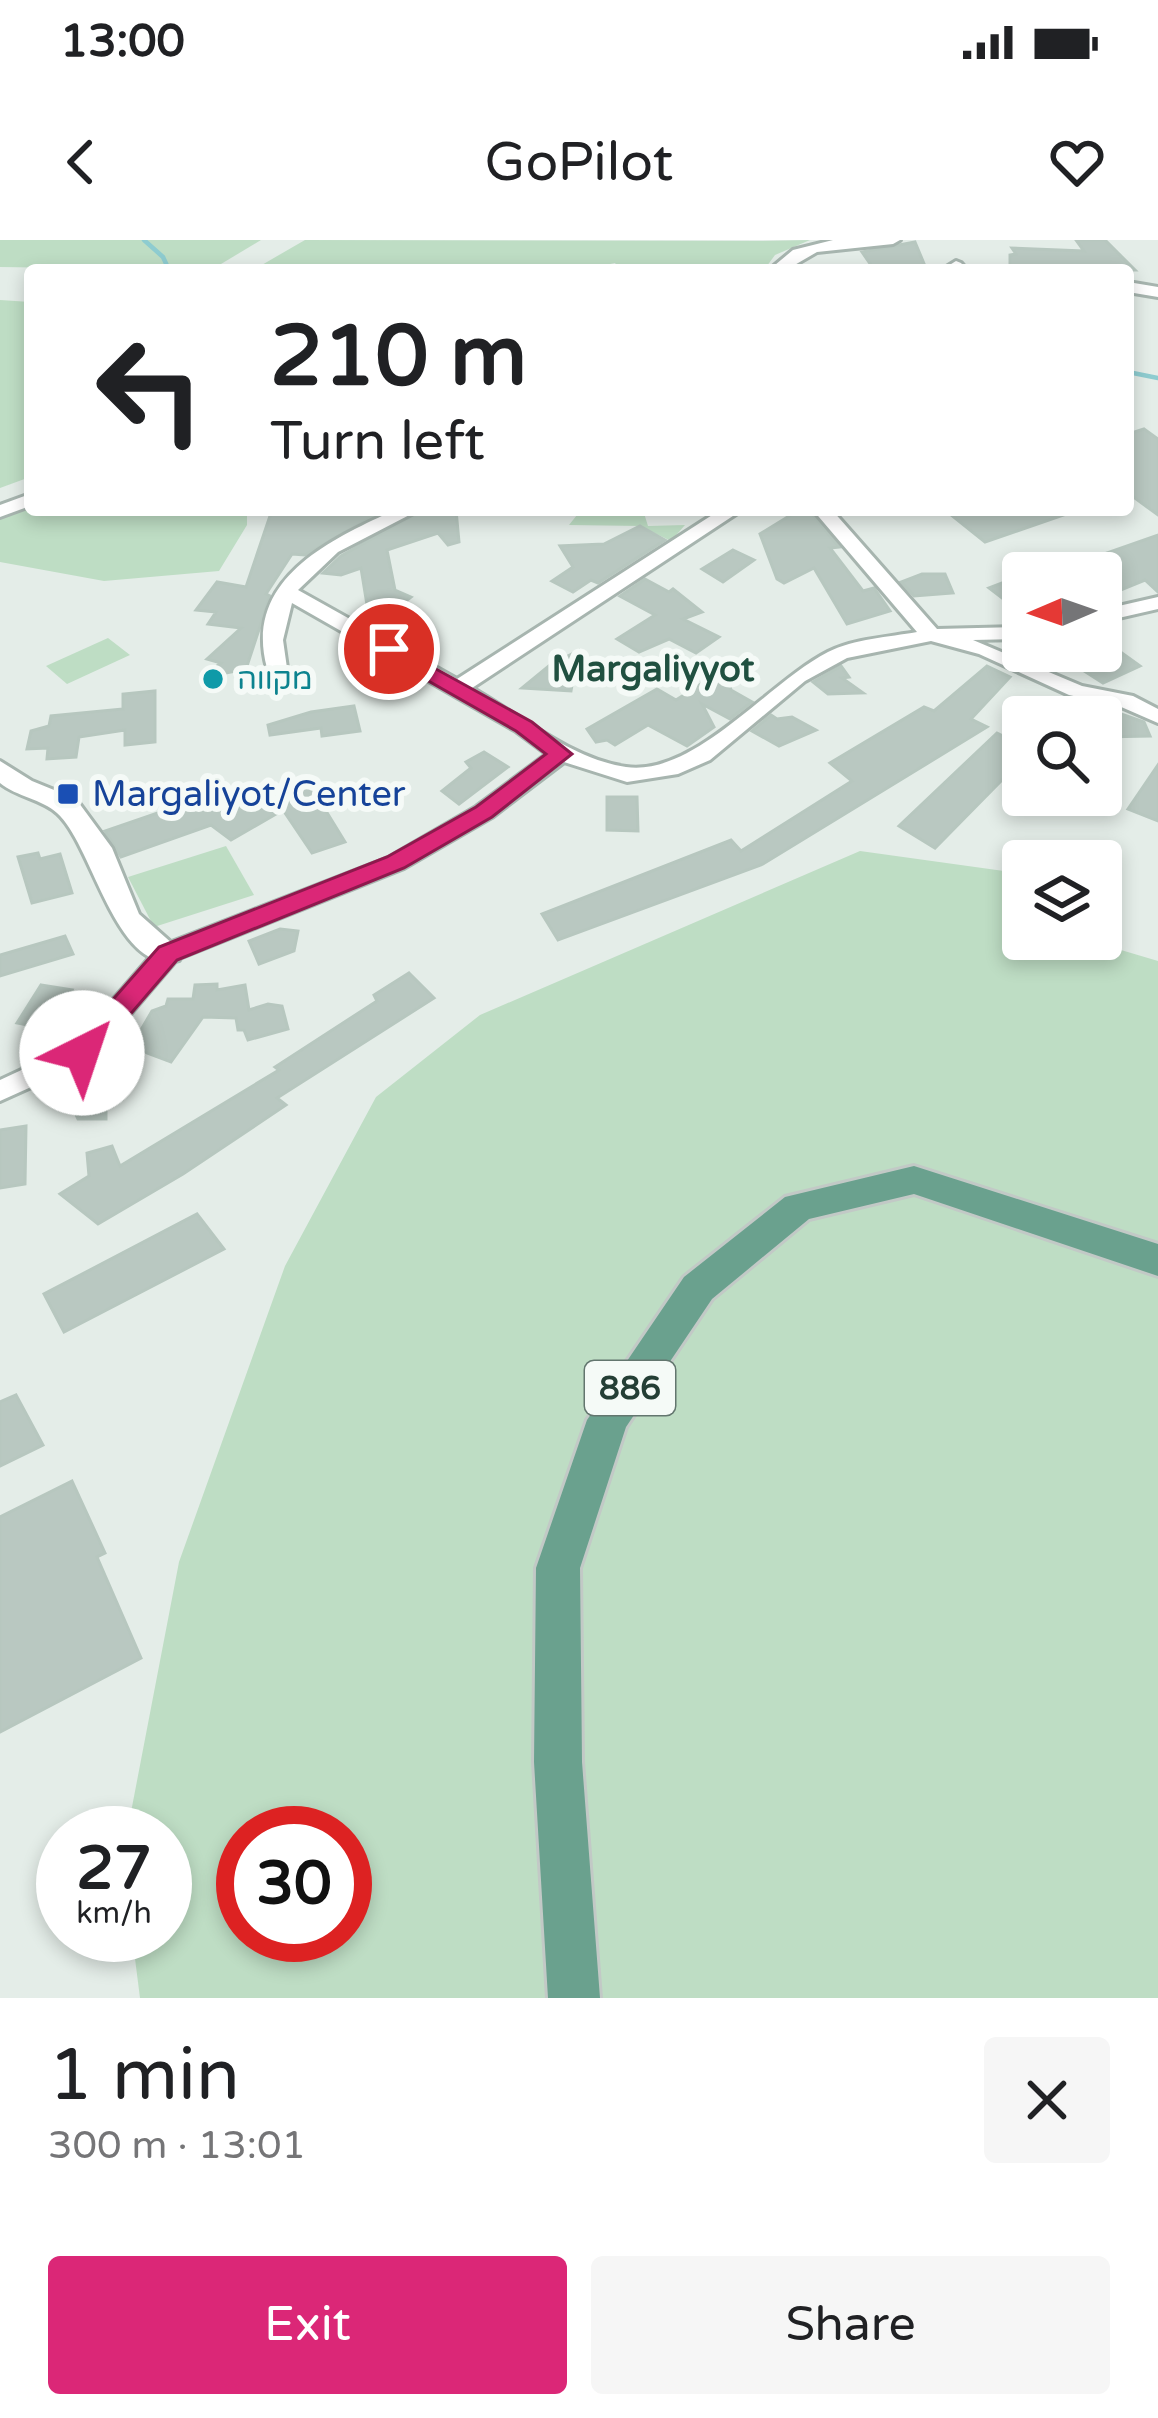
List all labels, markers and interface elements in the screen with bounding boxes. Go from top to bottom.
text: 13:00 [60,15,185,69]
icon: back [48,129,114,195]
icon: heart [1044,129,1110,195]
text: GoPilot [485,130,673,195]
text: 210 m [270,307,527,408]
icon: left [72,312,228,468]
text: Turn left [270,409,485,474]
north arrow [1002,552,1122,672]
map controls [1002,552,1122,960]
pin [338,598,440,700]
icon: arrive [356,616,422,682]
district label: Margaliyyot [551,648,755,691]
place label: מקווה [237,661,313,698]
marker: מקווה [200,666,226,692]
button: search [1002,696,1122,816]
place label: Margaliyot/Center [92,773,406,816]
marker: Margaliyot/Center [55,781,81,807]
button: layers [1002,840,1122,960]
position arrow [19,990,145,1116]
road number: 886 [585,1361,675,1415]
speed limit sign: 30 [216,1806,372,1962]
text: 27 [76,1833,152,1905]
text: km/h [76,1895,152,1932]
text: 1 min [48,2033,240,2120]
button: close [984,2037,1110,2163]
text: 300 m · 13:01 [48,2122,306,2169]
button: Exit [48,2256,567,2394]
button: Share [591,2256,1110,2394]

